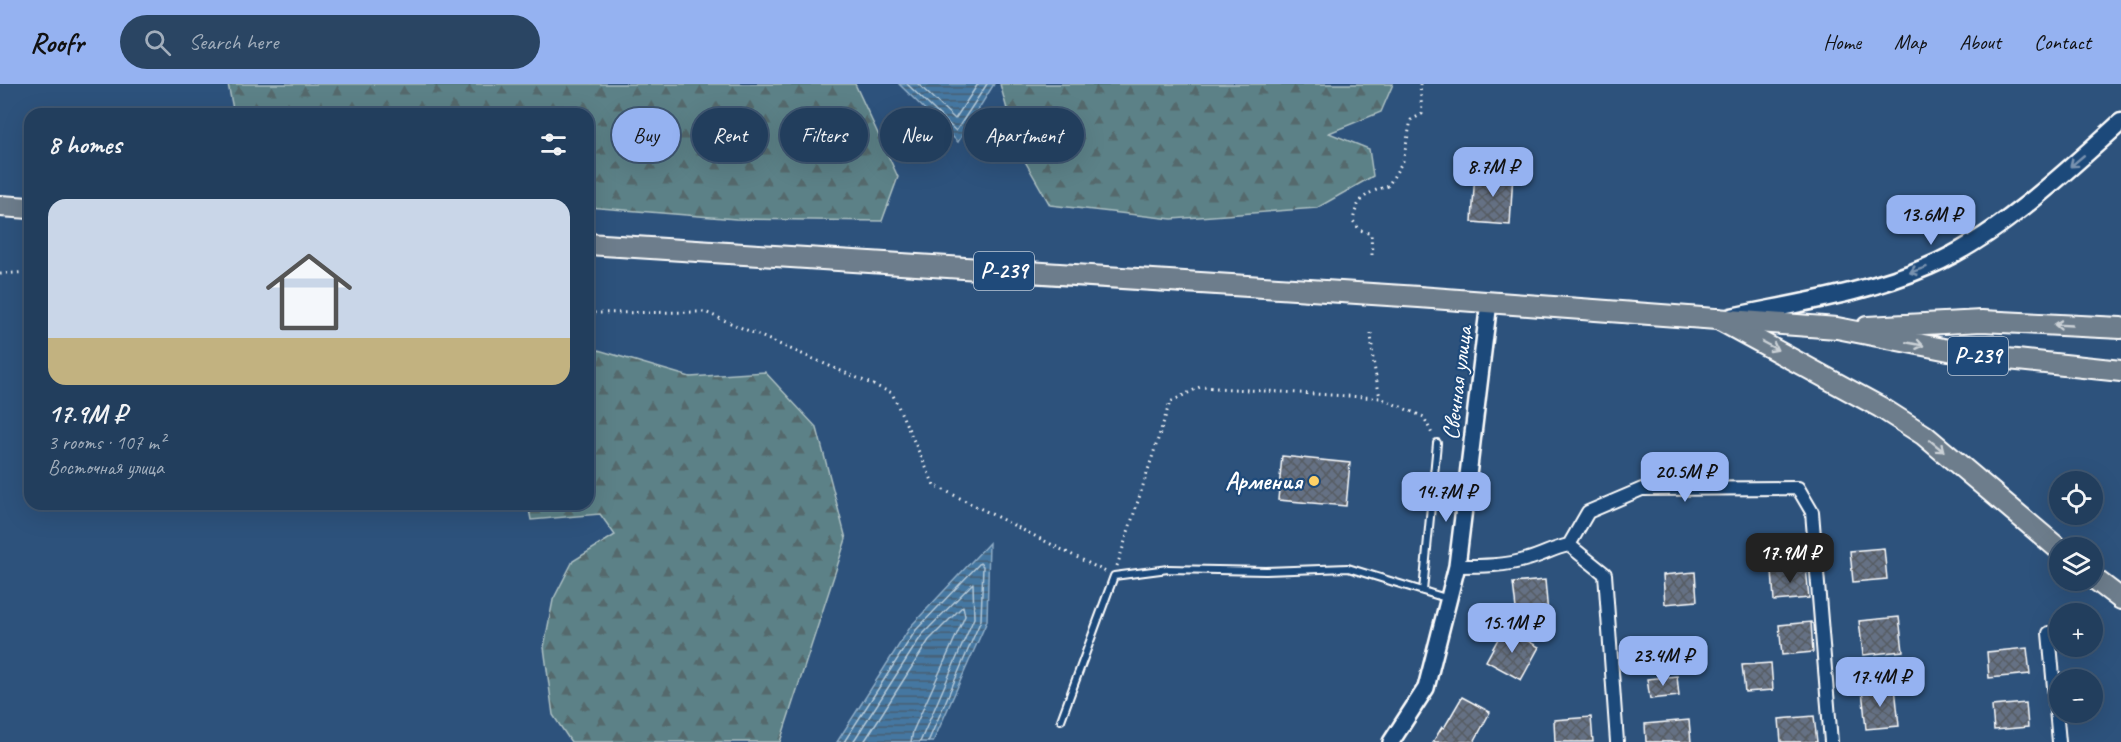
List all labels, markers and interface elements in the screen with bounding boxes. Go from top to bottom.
search box [120,15,540,69]
text: Roofr [30,25,84,60]
icon: search [141,26,174,59]
text: Search here [189,28,278,56]
text: Home [1823,29,1861,55]
text: Map [1894,29,1926,55]
text: About [1959,29,2001,55]
text: Contact [2034,29,2091,55]
chip: Buy [612,108,680,162]
chip: Rent [692,108,768,162]
chip: Filters [780,108,868,162]
chip: New [880,108,952,162]
chip: Apartment [964,108,1084,162]
text: 8 homes [48,128,121,161]
icon: filters [537,128,570,161]
pin: 8.7M ₽ [1444,147,1542,198]
text: 8.7M ₽ [1467,154,1519,179]
one-way arrow [2070,154,2085,168]
pin: 13.6M ₽ [1876,195,1986,246]
text: 13.6M ₽ [1900,202,1962,227]
icon: home [255,238,363,346]
road number: Р-239 [974,252,1034,290]
one-way arrow [1909,266,1927,277]
one-way arrow [2053,319,2073,330]
street label: Свечная улица [1435,322,1479,442]
road number: Р-239 [1948,337,2008,375]
one-way arrow [1905,339,1924,350]
one-way arrow [1760,341,1778,353]
text: 17.9M ₽ [48,397,127,430]
text: 3 rooms · 107 m² [48,430,165,455]
one-way arrow [1929,439,1945,452]
pin: 20.5M ₽ [1630,452,1740,503]
text: Восточная улица [48,455,164,480]
text: 20.5M ₽ [1655,459,1715,484]
place label: Армения [1225,466,1304,496]
map controls [2049,471,2103,723]
button: locate [2049,471,2103,525]
pin: 14.7M ₽ [1391,472,1501,523]
marker: Армения [1307,474,1321,488]
text: 14.7M ₽ [1416,479,1476,504]
pin: 17.9M ₽ [1735,533,1845,584]
button: layers [2049,537,2103,591]
text: 17.9M ₽ [1760,540,1820,565]
pin: 15.1M ₽ [1457,603,1567,654]
button: + [2049,603,2103,657]
text: 15.1M ₽ [1482,610,1542,635]
pin: 23.4M ₽ [1608,636,1718,687]
text: 23.4M ₽ [1633,643,1693,668]
pin: 17.4M ₽ [1825,657,1935,708]
text: 17.4M ₽ [1850,664,1910,689]
button: − [2049,669,2103,723]

